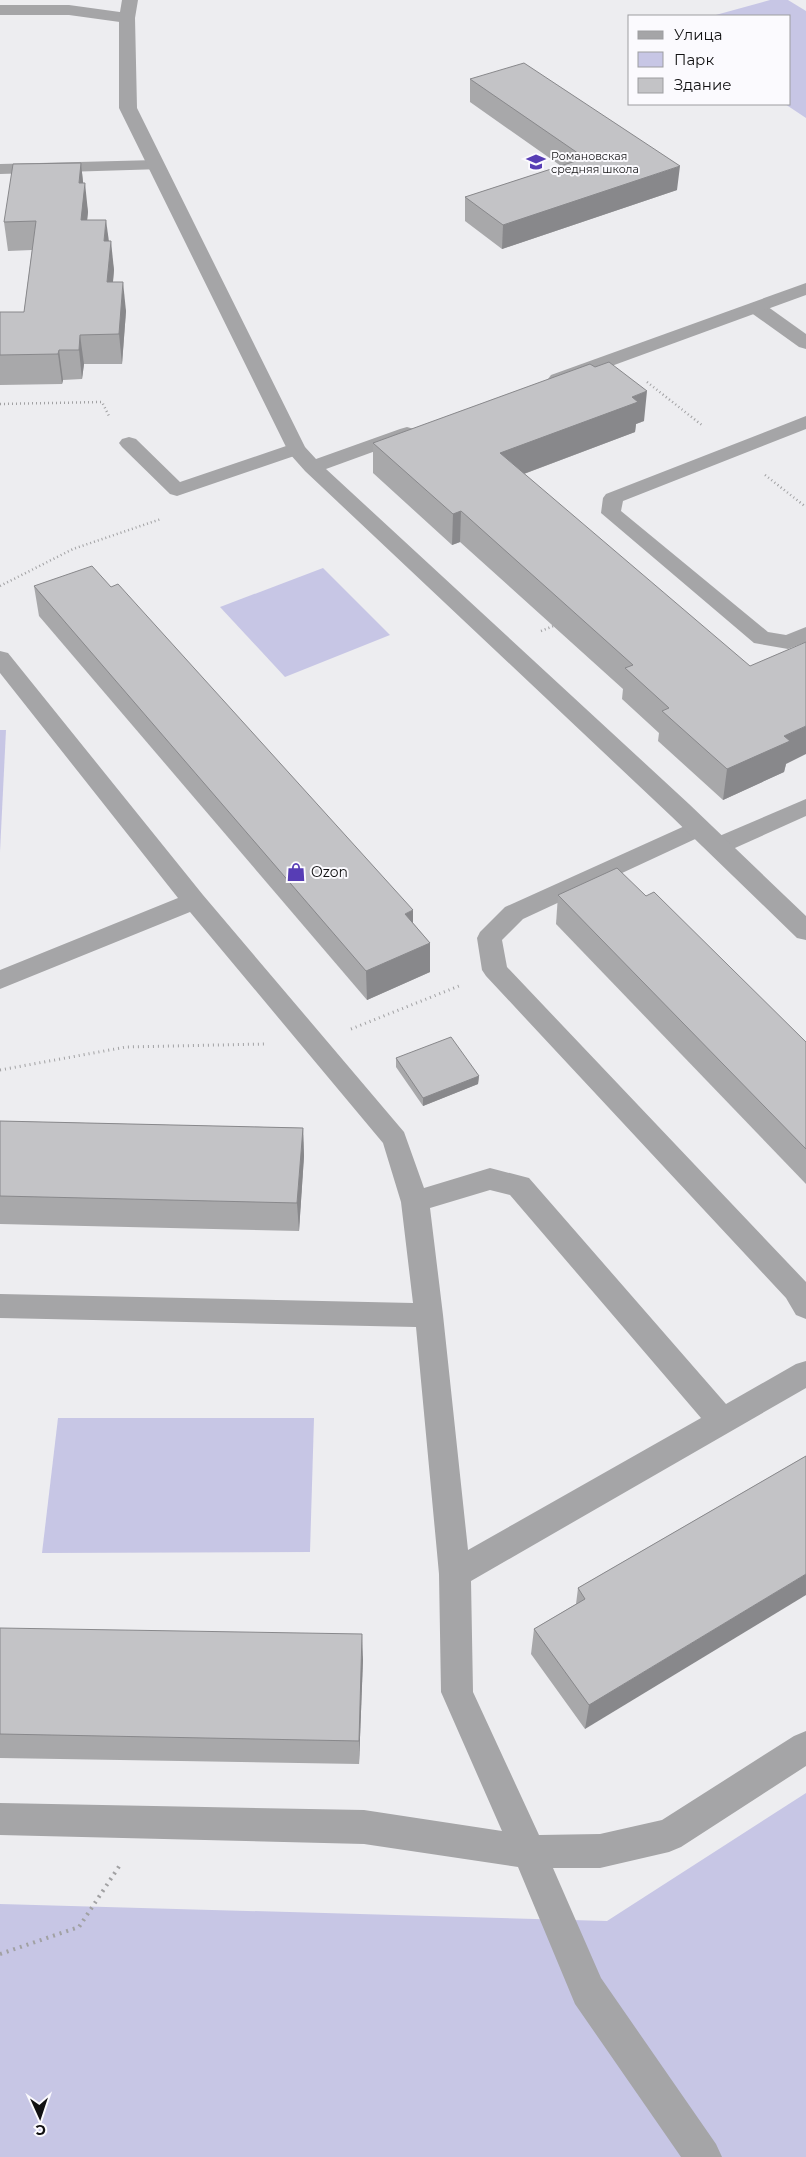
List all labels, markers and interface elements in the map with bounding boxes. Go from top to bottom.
legend [628,15,791,105]
text: Улица [674,25,722,44]
text: Парк [674,50,714,69]
text: Здание [674,75,732,94]
place label: Романовская средняя школа [551,149,639,176]
school or university icon: Романовская средняя школа [525,151,547,173]
shop icon: Ozon [285,861,307,883]
place label: Ozon [311,863,348,881]
north arrow [15,2092,65,2142]
text: С [35,2121,46,2139]

